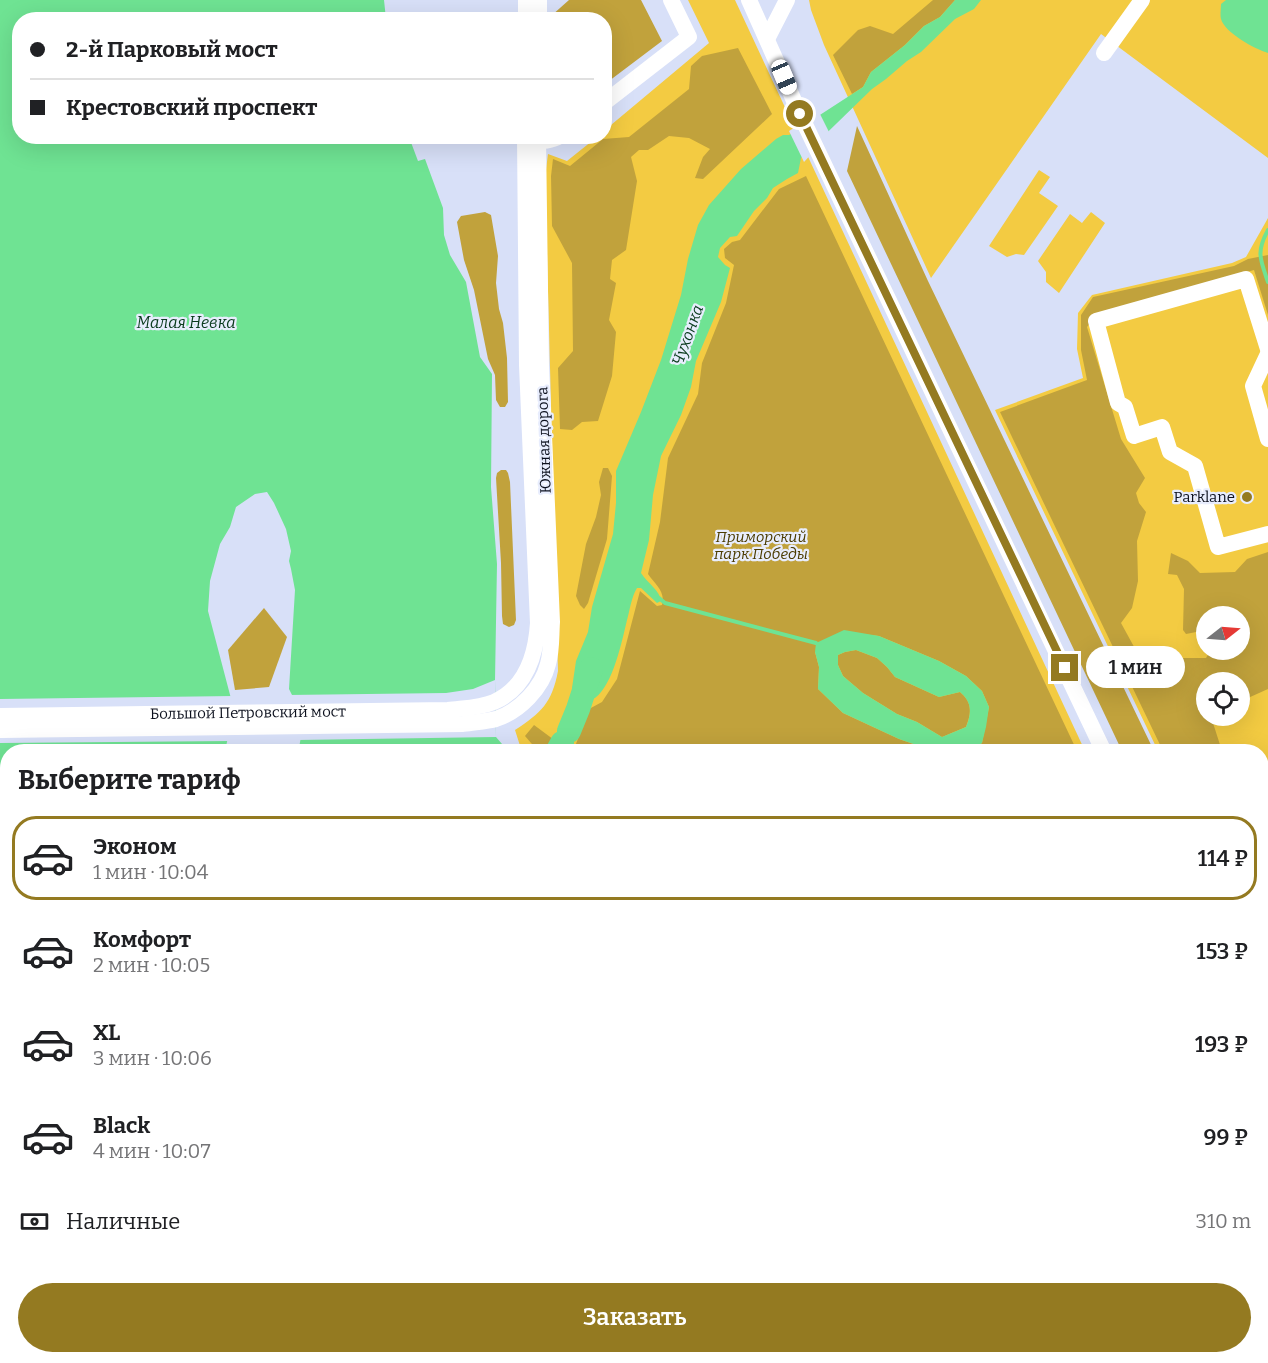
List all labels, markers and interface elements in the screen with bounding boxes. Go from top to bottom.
text: 2-й Парковый мост [66,36,278,63]
car [769,57,799,97]
text: Крестовский проспект [66,94,317,121]
route start [786,100,813,127]
water label: Чухонка [668,302,707,368]
water label: Малая Невка [136,313,236,332]
street label: Южная дорога [533,386,555,494]
place label: Parklane [1174,488,1235,506]
marker: Parklane [1240,490,1254,504]
park label: Приморский парк Победы [713,528,808,563]
north arrow [1196,606,1250,660]
map controls [1196,606,1250,726]
callout: 1 мин [1086,647,1185,689]
route end [1051,654,1078,681]
text: 1 мин [1109,655,1162,679]
button: locate [1196,672,1250,726]
street label: Большой Петровский мост [150,702,346,723]
text: Выберите тариф [18,764,241,796]
icon: car [21,831,75,885]
text: Эконом [93,833,176,860]
text: 114 ₽ [1198,845,1248,872]
text: 1 мин · 10:04 [93,860,209,884]
icon: car [21,924,75,978]
text: Комфорт [93,926,191,953]
text: 153 ₽ [1196,938,1248,965]
text: 2 мин · 10:05 [93,953,210,977]
icon: car [21,1017,75,1071]
text: XL [93,1019,120,1046]
text: 193 ₽ [1195,1031,1248,1058]
text: 3 мин · 10:06 [93,1046,212,1070]
icon: car [21,1110,75,1164]
text: Black [93,1112,150,1139]
text: 99 ₽ [1204,1124,1248,1151]
text: 4 мин · 10:07 [93,1139,210,1163]
icon: cash [18,1205,51,1238]
text: Наличные [66,1208,180,1235]
text: 310 m [1196,1209,1251,1233]
button: Заказать [18,1283,1251,1352]

